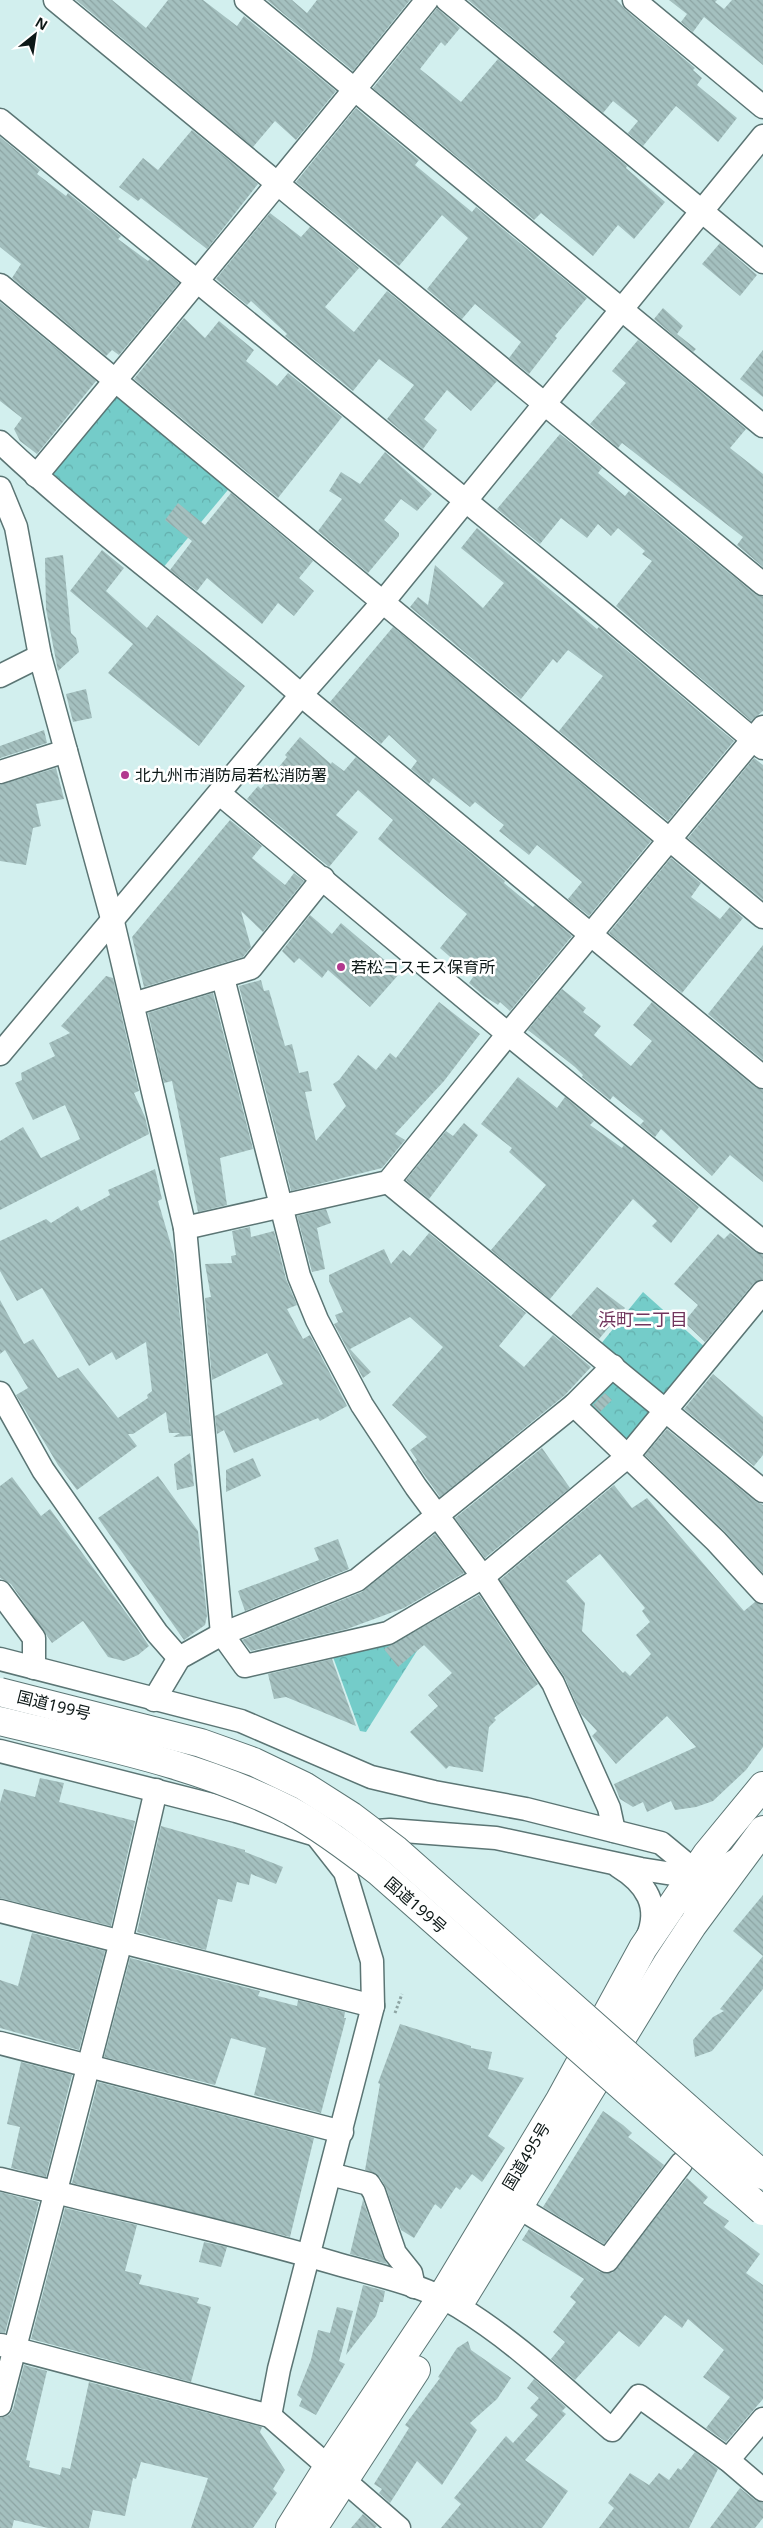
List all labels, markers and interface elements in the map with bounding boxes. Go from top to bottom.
north arrow [10,10,60,60]
text: N [32,12,51,34]
place label: 北九州市消防局若松消防署 [135,764,327,786]
marker: 北九州市消防局若松消防署 [119,769,131,781]
place label: 若松コスモス保育所 [351,956,495,978]
marker: 若松コスモス保育所 [335,961,347,973]
district label: 浜町二丁目 [598,1307,688,1331]
street label: 国道199号 [15,1685,93,1725]
street label: 国道199号 [380,1872,452,1938]
street label: 国道495号 [497,2118,555,2194]

